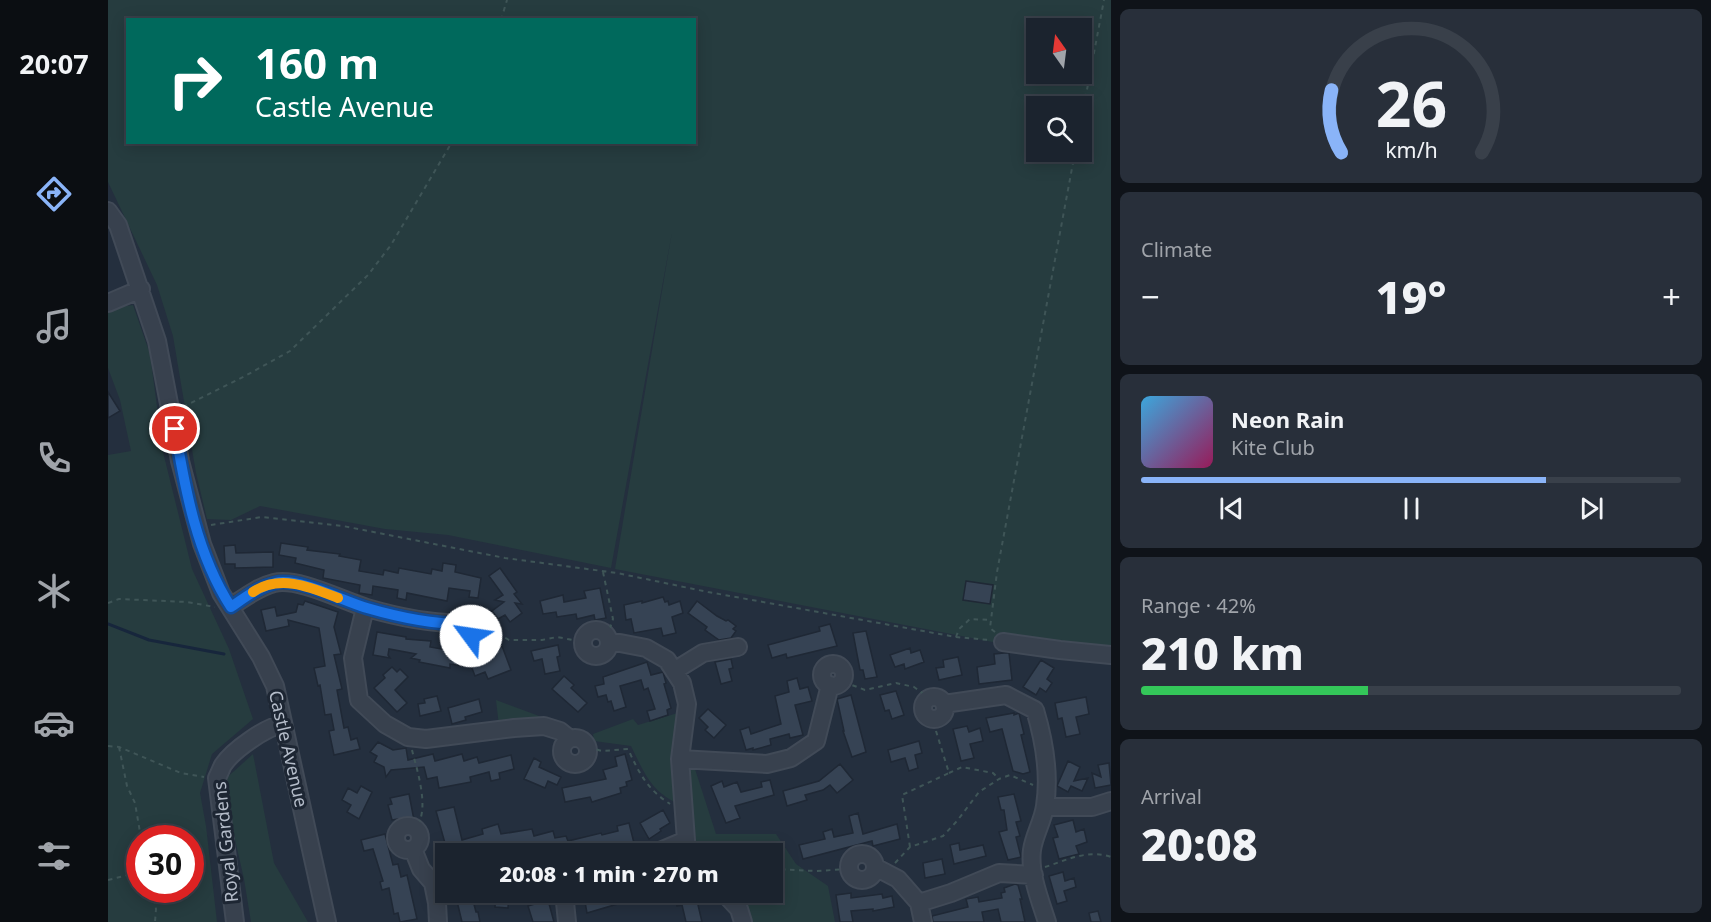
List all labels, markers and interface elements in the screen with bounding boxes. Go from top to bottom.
north arrow [1026,18,1092,84]
map controls [1026,18,1092,162]
text: 160 m [255,34,379,91]
icon: right [156,42,234,120]
text: 20:07 [19,45,89,82]
text: 26 [1375,60,1447,145]
text: Castle Avenue [255,88,434,125]
button: search [1026,96,1092,162]
text: km/h [1385,135,1437,164]
icon: directions [33,173,75,215]
text: Climate [1141,236,1212,263]
text: 19° [1375,266,1447,327]
text: − [1141,274,1160,319]
text: + [1662,274,1681,319]
icon: music [33,305,75,347]
pin [149,403,200,454]
text: Neon Rain [1231,404,1344,434]
icon: arrive [158,412,191,445]
text: Kite Club [1231,434,1315,461]
icon: phone [33,437,75,479]
icon: previous [1215,492,1248,525]
icon: pause [1395,492,1428,525]
icon: next [1575,492,1608,525]
icon: climate [33,570,75,612]
text: Range · 42% [1141,592,1256,619]
position arrow [439,604,503,668]
text: 210 km [1141,622,1304,683]
street label: Castle Avenue [264,688,314,810]
icon: car [33,702,75,744]
street label: Royal Gardens [207,780,243,904]
text: Arrival [1141,783,1202,810]
text: 20:08 [1141,813,1258,874]
speed limit sign: 30 [126,825,204,903]
icon: filters [33,835,75,877]
text: 20:08 · 1 min · 270 m [499,858,719,888]

